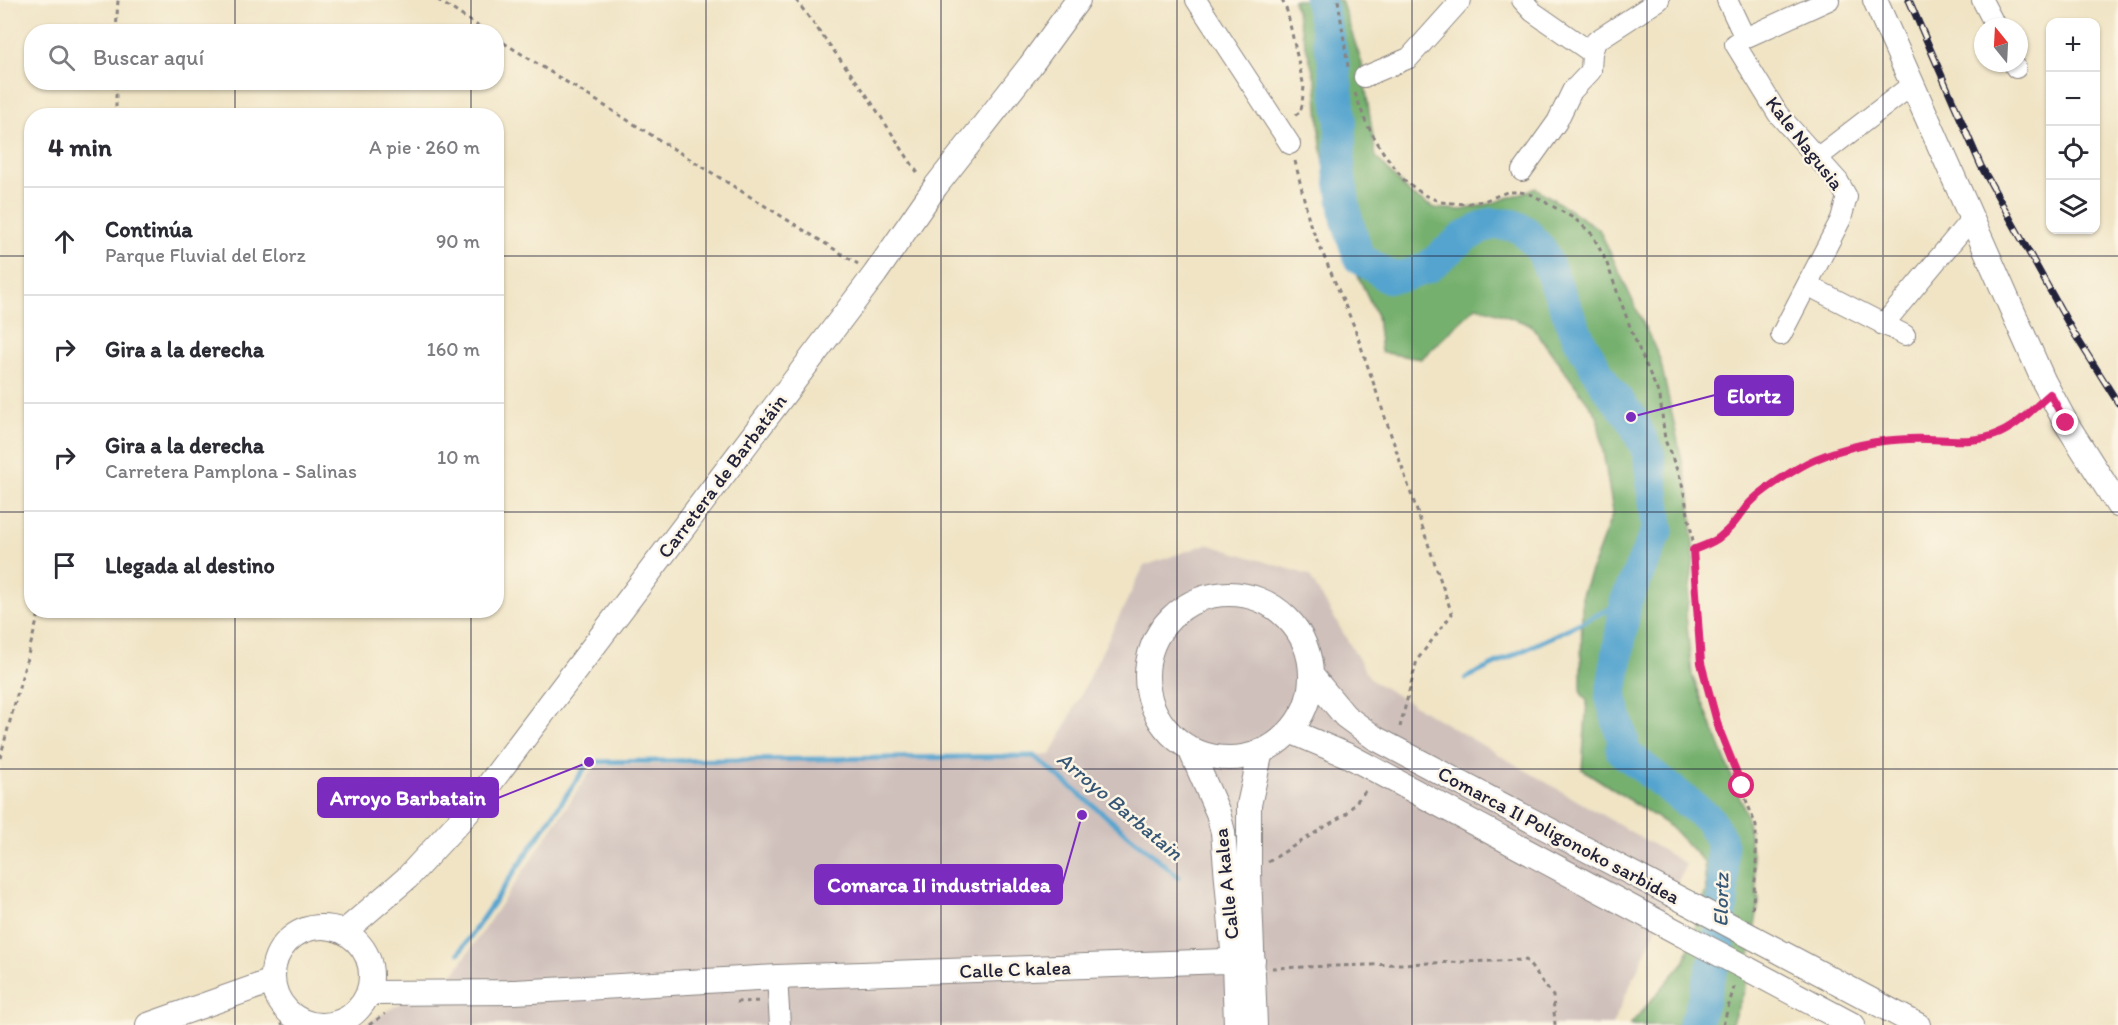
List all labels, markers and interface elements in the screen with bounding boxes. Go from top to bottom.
north arrow [1974,18,2028,72]
map controls [2046,18,2100,234]
button: + [2046,18,2100,72]
search box [24,24,504,90]
icon: search [45,41,78,74]
text: Buscar aquí [93,44,204,71]
button: − [2046,72,2100,126]
street label: Kale Nagusia [1761,91,1849,195]
button: locate [2046,126,2100,180]
text: 4 min [48,131,112,163]
text: A pie · 260 m [369,135,480,159]
button: layers [2046,180,2100,234]
text: Continúa [105,216,193,243]
icon: ahead [48,225,81,258]
text: 90 m [436,229,480,253]
text: Parque Fluvial del Elorz [105,243,306,267]
icon: right [48,333,81,366]
text: Gira a la derecha [105,336,264,363]
text: 160 m [427,337,480,361]
callout: Elortz [1715,376,1793,415]
text: Elortz [1727,383,1781,408]
street label: Carretera de Barbatáin [652,389,792,563]
route end [2052,409,2078,435]
text: Gira a la derecha [105,432,264,459]
icon: right [48,441,81,474]
text: 10 m [437,445,480,469]
text: Carretera Pamplona - Salinas [105,459,357,483]
icon: arrive [48,549,81,582]
text: Llegada al destino [105,552,275,579]
water label: Arroyo Barbatain [1053,746,1188,865]
street label: Comarca II Poligonoko sarbidea [1434,761,1685,909]
route start [1728,772,1754,798]
callout: Arroyo Barbatain [318,778,498,817]
text: Arroyo Barbatain [329,785,486,811]
street label: Calle A kalea [1208,827,1244,941]
callout: Comarca II industrialdea [815,865,1062,904]
text: Comarca II industrialdea [827,872,1052,897]
water label: Elortz [1708,872,1733,927]
street label: Calle C kalea [959,955,1071,983]

